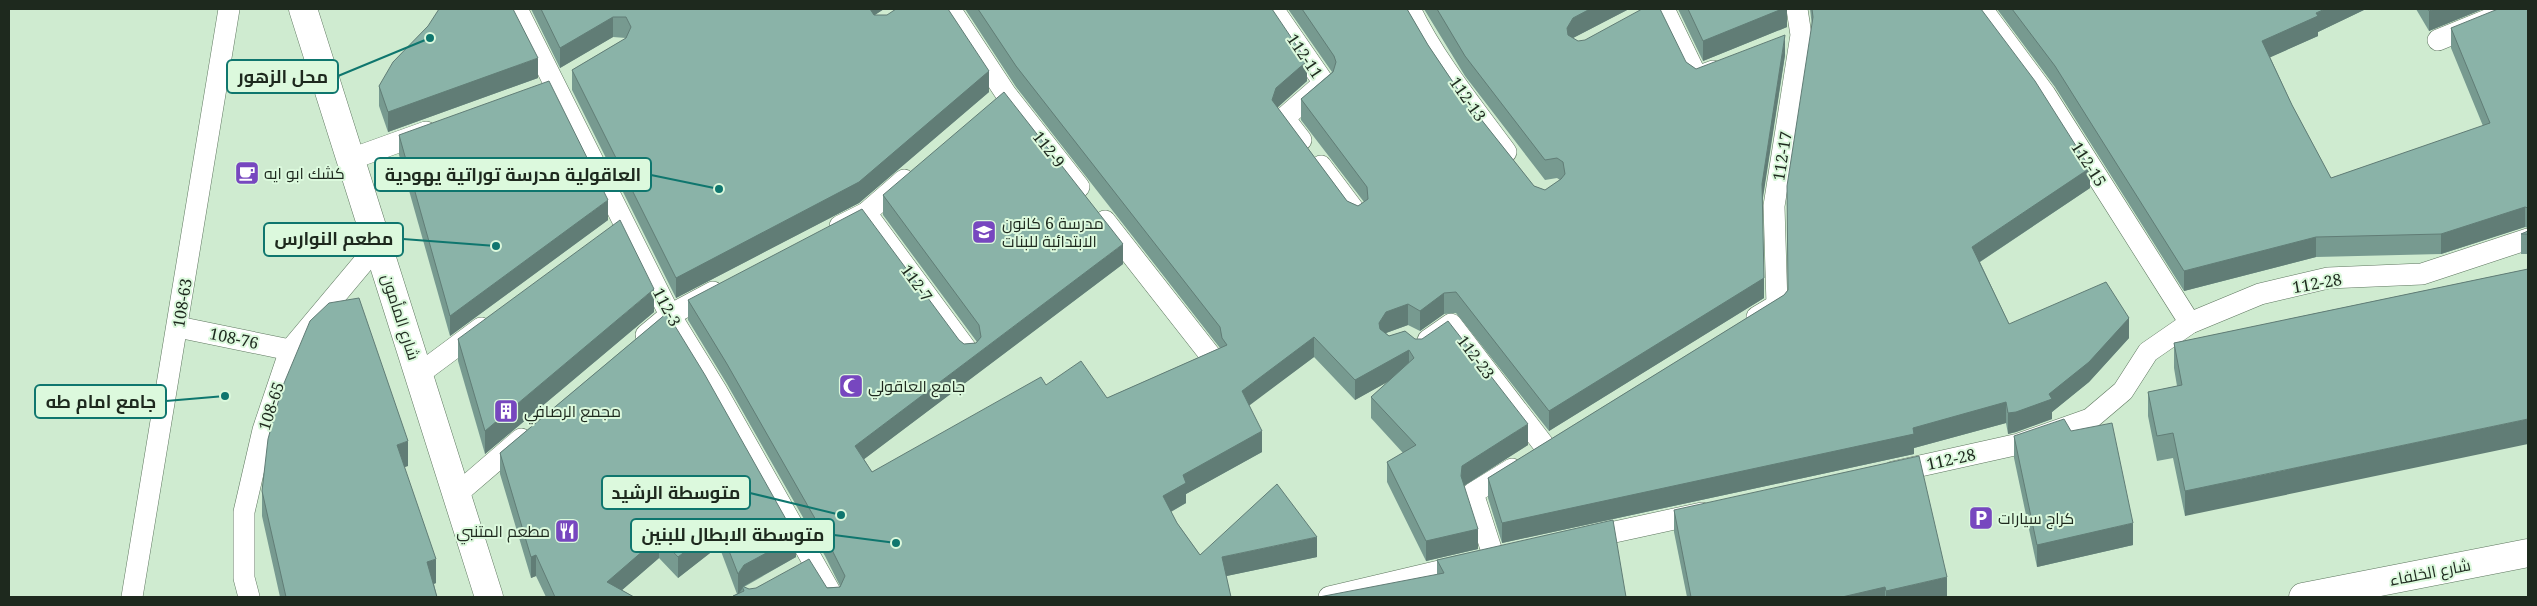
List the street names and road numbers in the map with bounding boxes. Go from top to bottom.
street label: 112-11 [1282,29,1328,83]
street label: 112-13 [1445,72,1491,126]
street label: 112-9 [1028,126,1070,172]
street label: 112-17 [1767,130,1797,182]
street label: 112-15 [2066,137,2112,191]
street label: 112-7 [896,260,938,306]
street label: 112-28 [2291,268,2343,298]
street label: شارع المأمون [376,271,425,363]
street label: 108-63 [167,277,197,329]
street label: 112-3 [648,284,686,330]
street label: 108-76 [207,322,261,354]
street label: 112-23 [1452,331,1500,383]
street label: 108-65 [253,379,289,433]
street label: 112-28 [1924,443,1978,475]
street label: شارع الخلفاء [2388,553,2473,592]

